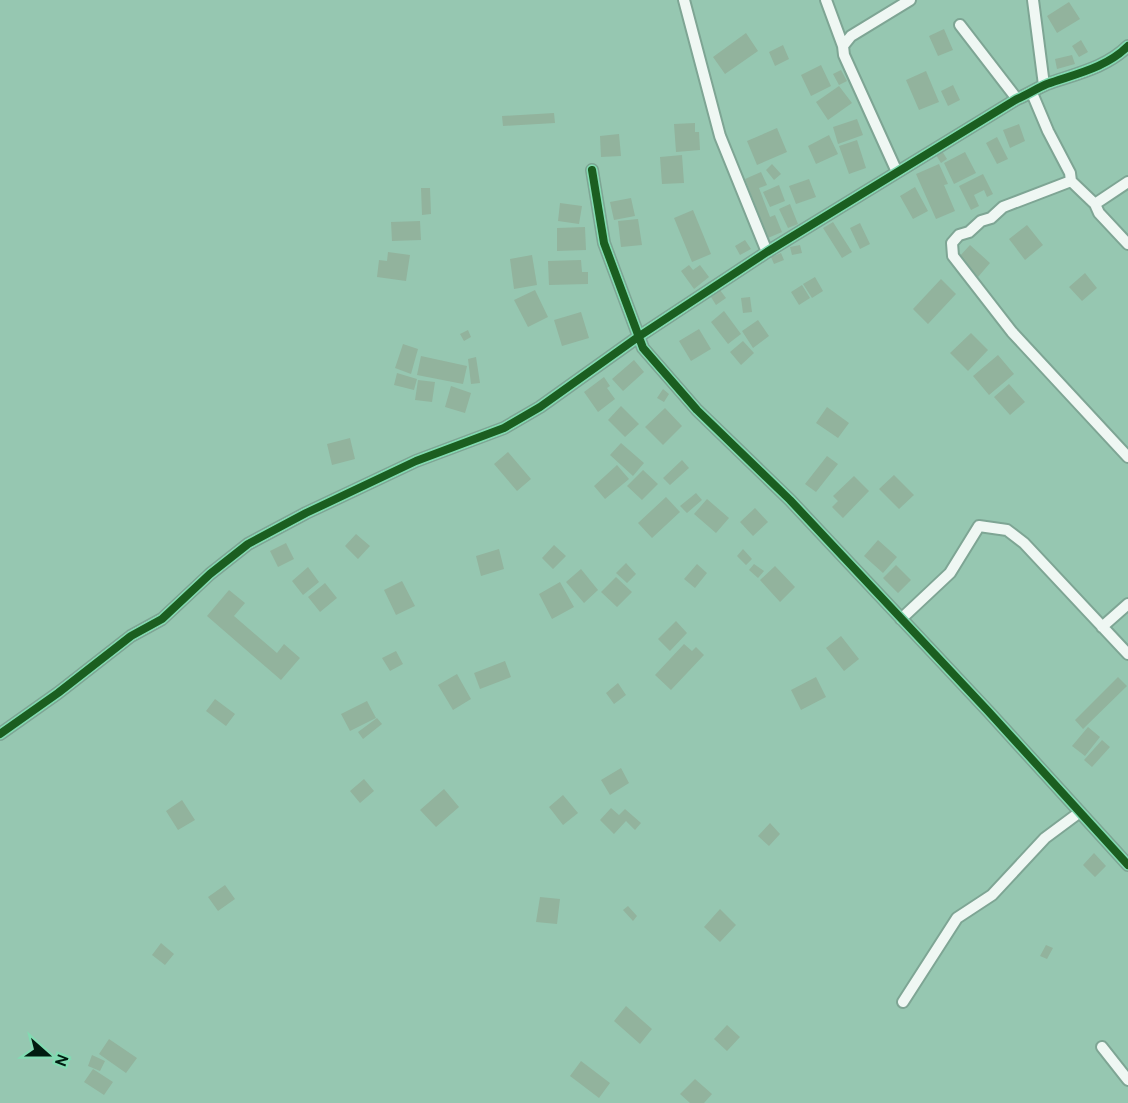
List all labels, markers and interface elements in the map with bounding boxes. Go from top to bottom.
north arrow [18,1025,78,1085]
text: N [51,1052,72,1069]

